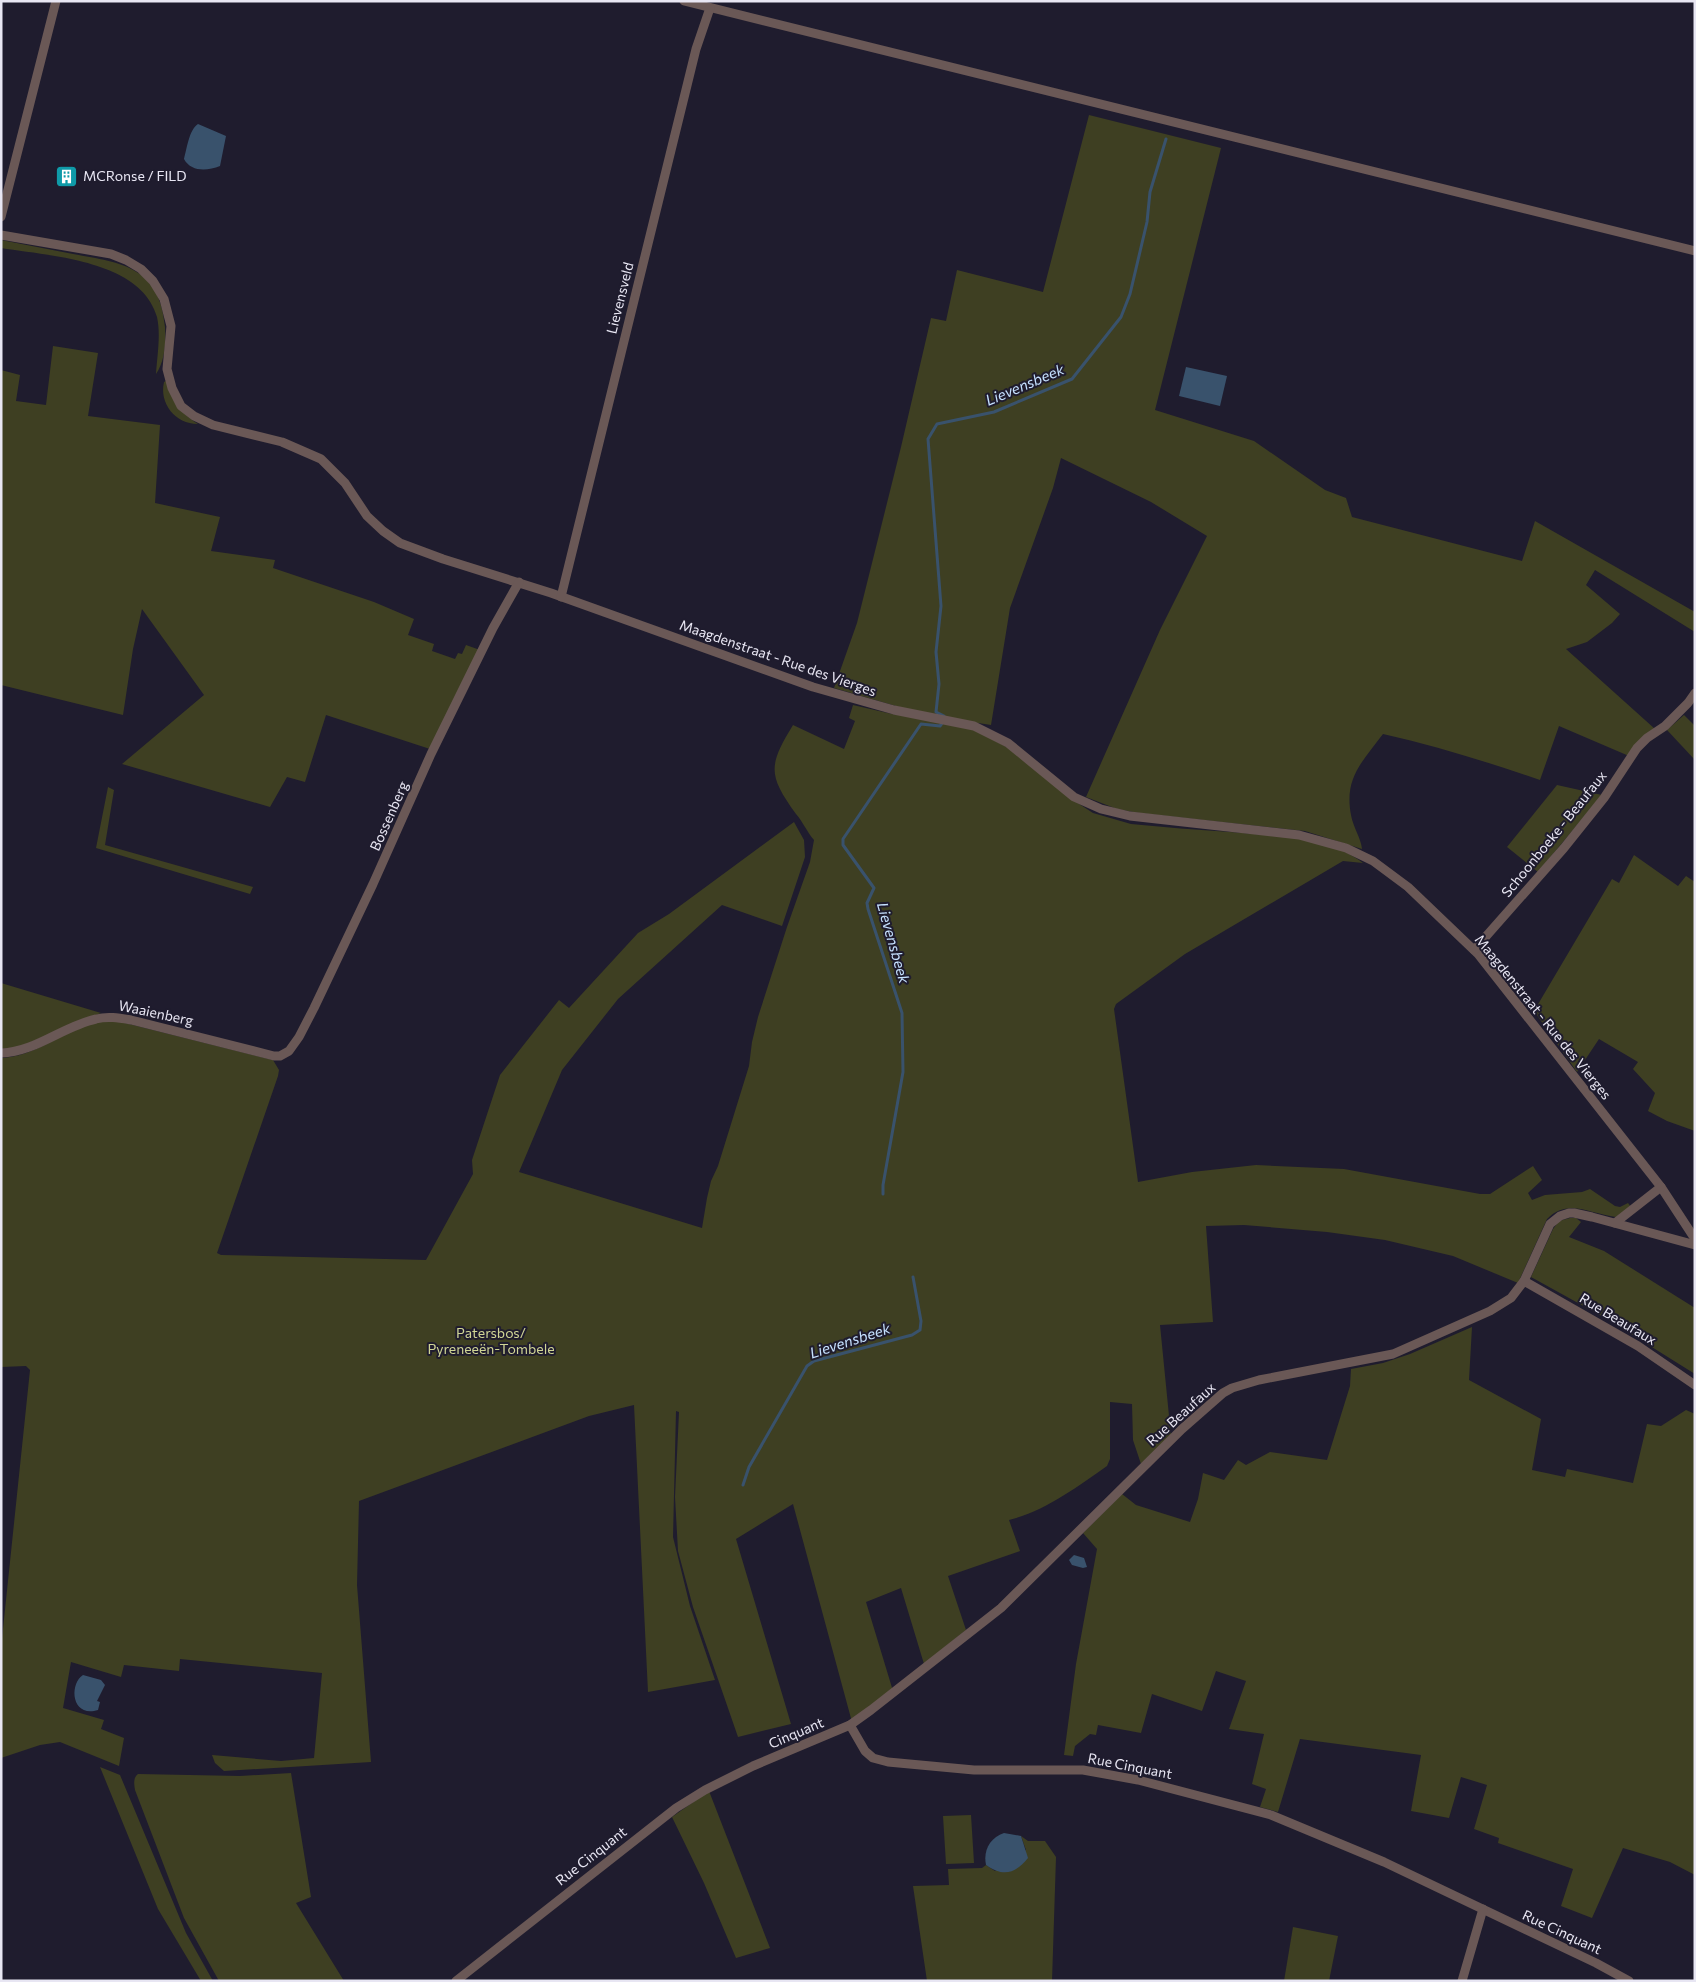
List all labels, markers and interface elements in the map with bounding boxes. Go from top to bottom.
building icon: MCRonse / FILD [55,164,79,188]
place label: MCRonse / FILD [83,167,187,184]
street label: Lievensveld [602,260,637,336]
water label: Lievensbeek [982,359,1068,409]
street label: Maagdenstraat - Rue des Vierges [677,616,879,699]
street label: Schoonboeke - Beaufaux [1497,767,1610,900]
street label: Bossenberg [366,778,412,853]
water label: Lievensbeek [874,900,914,986]
street label: Maagdenstraat - Rue des Vierges [1472,931,1615,1103]
street label: Waaienberg [117,996,195,1029]
street label: Rue Beaufaux [1577,1289,1660,1348]
water label: Lievensbeek [807,1318,893,1362]
park label: Patersbos/ Pyreneeën-Tombele [427,1324,555,1357]
street label: Rue Beaufaux [1143,1378,1219,1449]
street label: Cinquant [766,1713,826,1752]
street label: Rue Cinquant [1087,1749,1174,1782]
street label: Rue Cinquant [552,1822,630,1889]
street label: Rue Cinquant [1520,1906,1605,1957]

